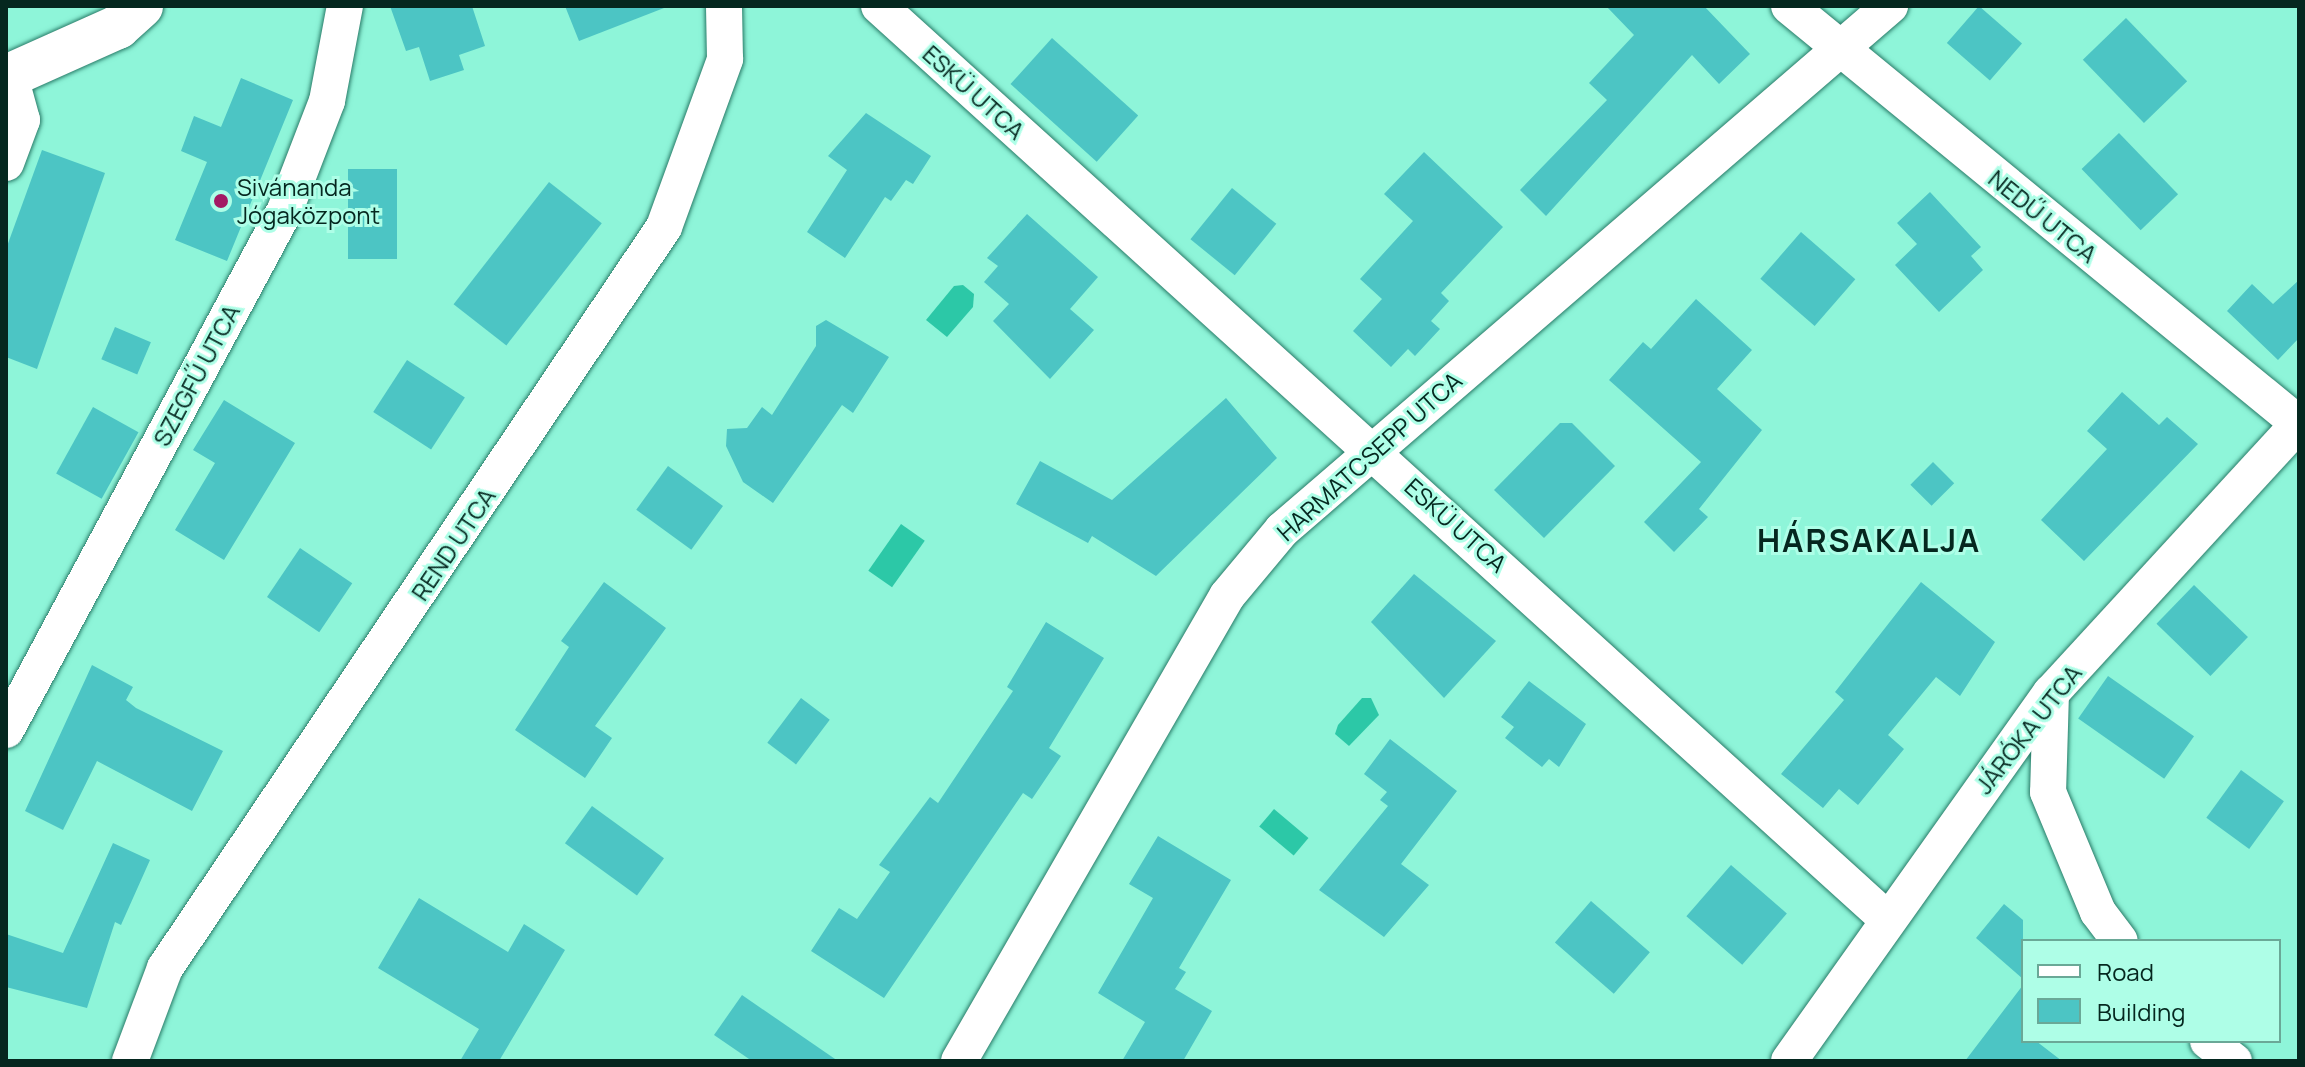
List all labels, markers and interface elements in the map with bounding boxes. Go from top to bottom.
street label: ESKÜ UTCA [917,39,1031,145]
street label: NEDŰ UTCA [1983,164,2103,268]
place label: Sivánanda Jógaközpont [237,173,380,229]
marker: Sivánanda Jógaközpont [212,192,230,210]
street label: SZEGFŰ UTCA [147,299,245,451]
street label: HARMATCSEPP UTCA [1271,366,1467,546]
street label: ESKÜ UTCA [1399,472,1513,578]
street label: REND UTCA [405,482,501,606]
district label: HÁRSAKALJA [1757,521,1981,559]
street label: JÁRÓKA UTCA [1969,659,2087,799]
legend [2021,939,2281,1043]
text: Road [2097,955,2154,988]
text: Building [2097,995,2185,1028]

